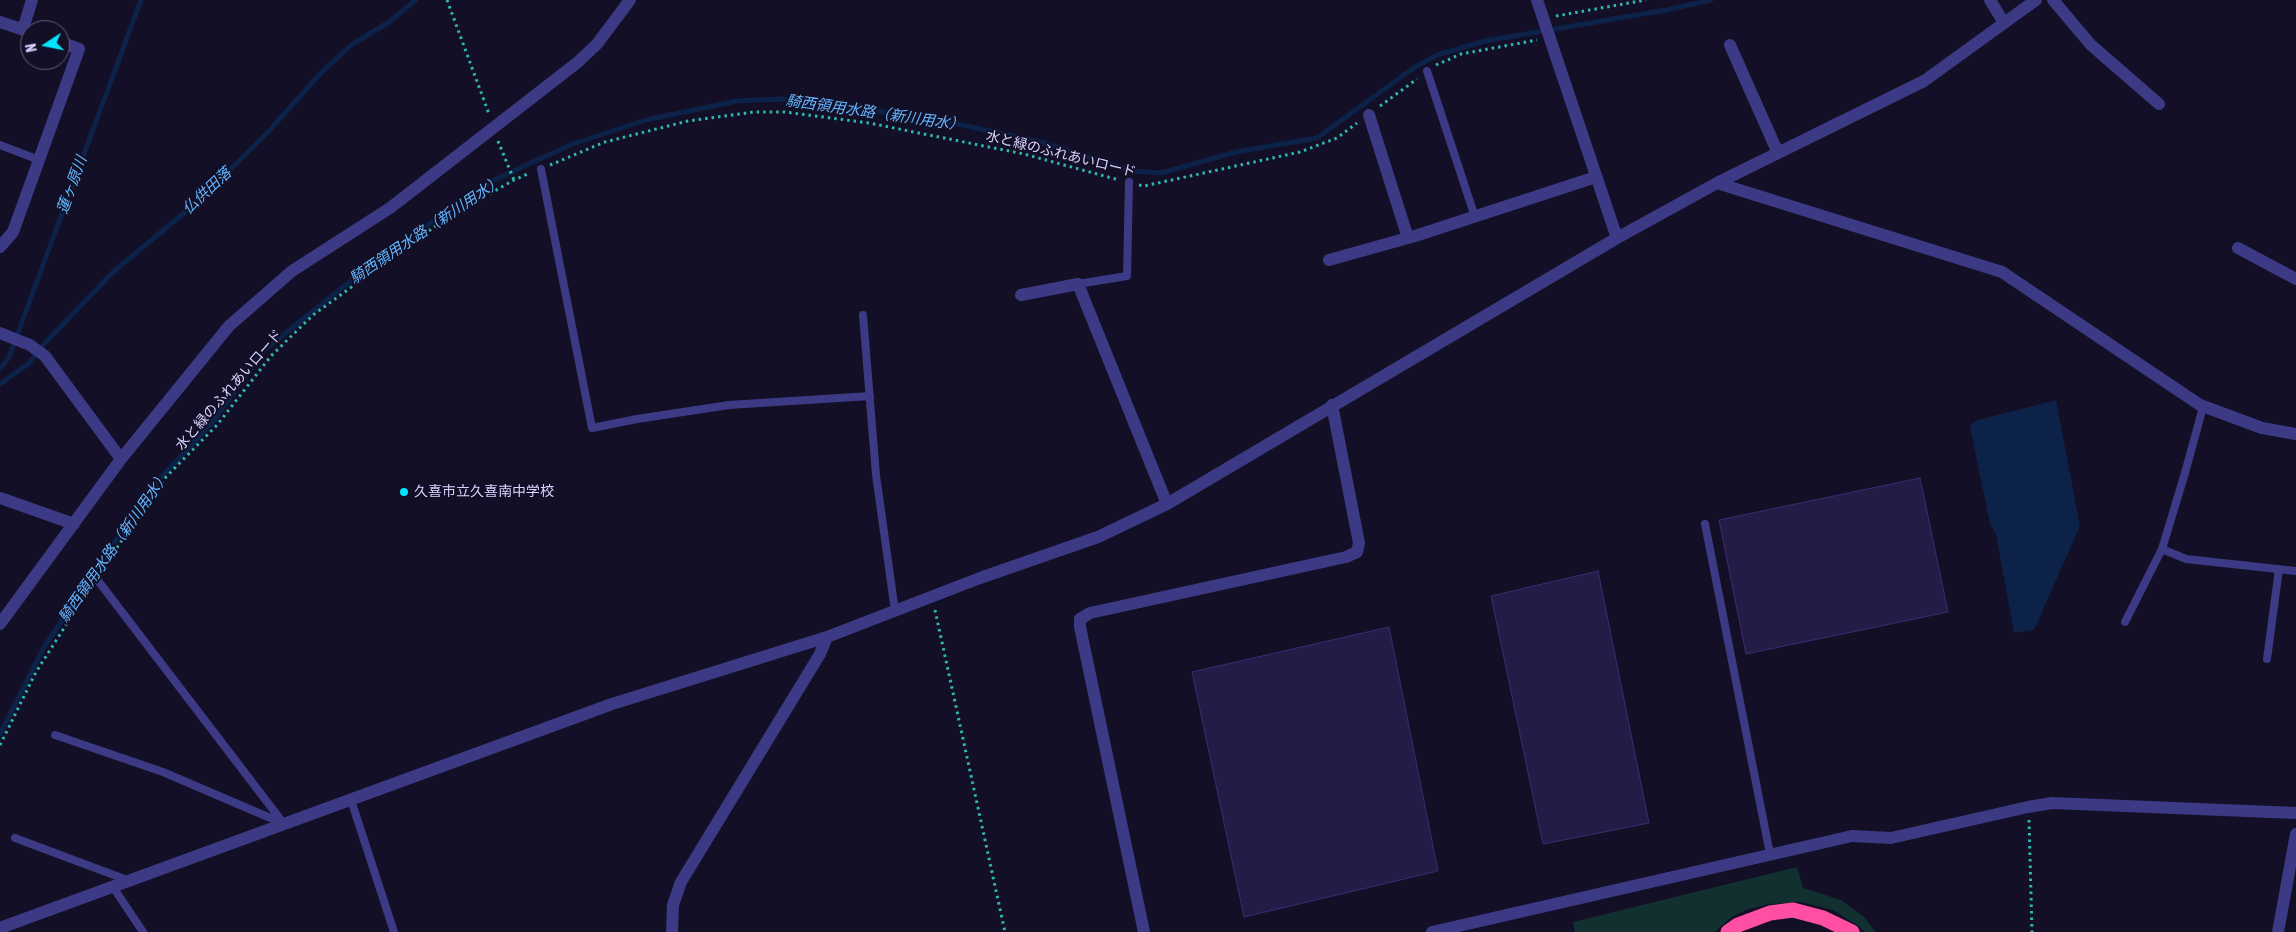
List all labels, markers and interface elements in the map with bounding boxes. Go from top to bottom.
north arrow [20,20,70,70]
text: N [23,42,40,53]
water label: 騎西領用水路（新川用水） [785,92,965,134]
street label: 水と緑のふれあいロード [984,127,1138,181]
water label: 蓮ヶ原川 [53,154,91,216]
water label: 仏供田落 [179,164,235,218]
water label: 騎西領用水路（新川用水） [346,172,506,288]
street label: 水と緑のふれあいロード [172,326,286,454]
water label: 騎西領用水路（新川用水） [55,468,173,626]
place label: 久喜市立久喜南中学校 [414,484,554,500]
marker: 久喜市立久喜南中学校 [398,486,410,498]

